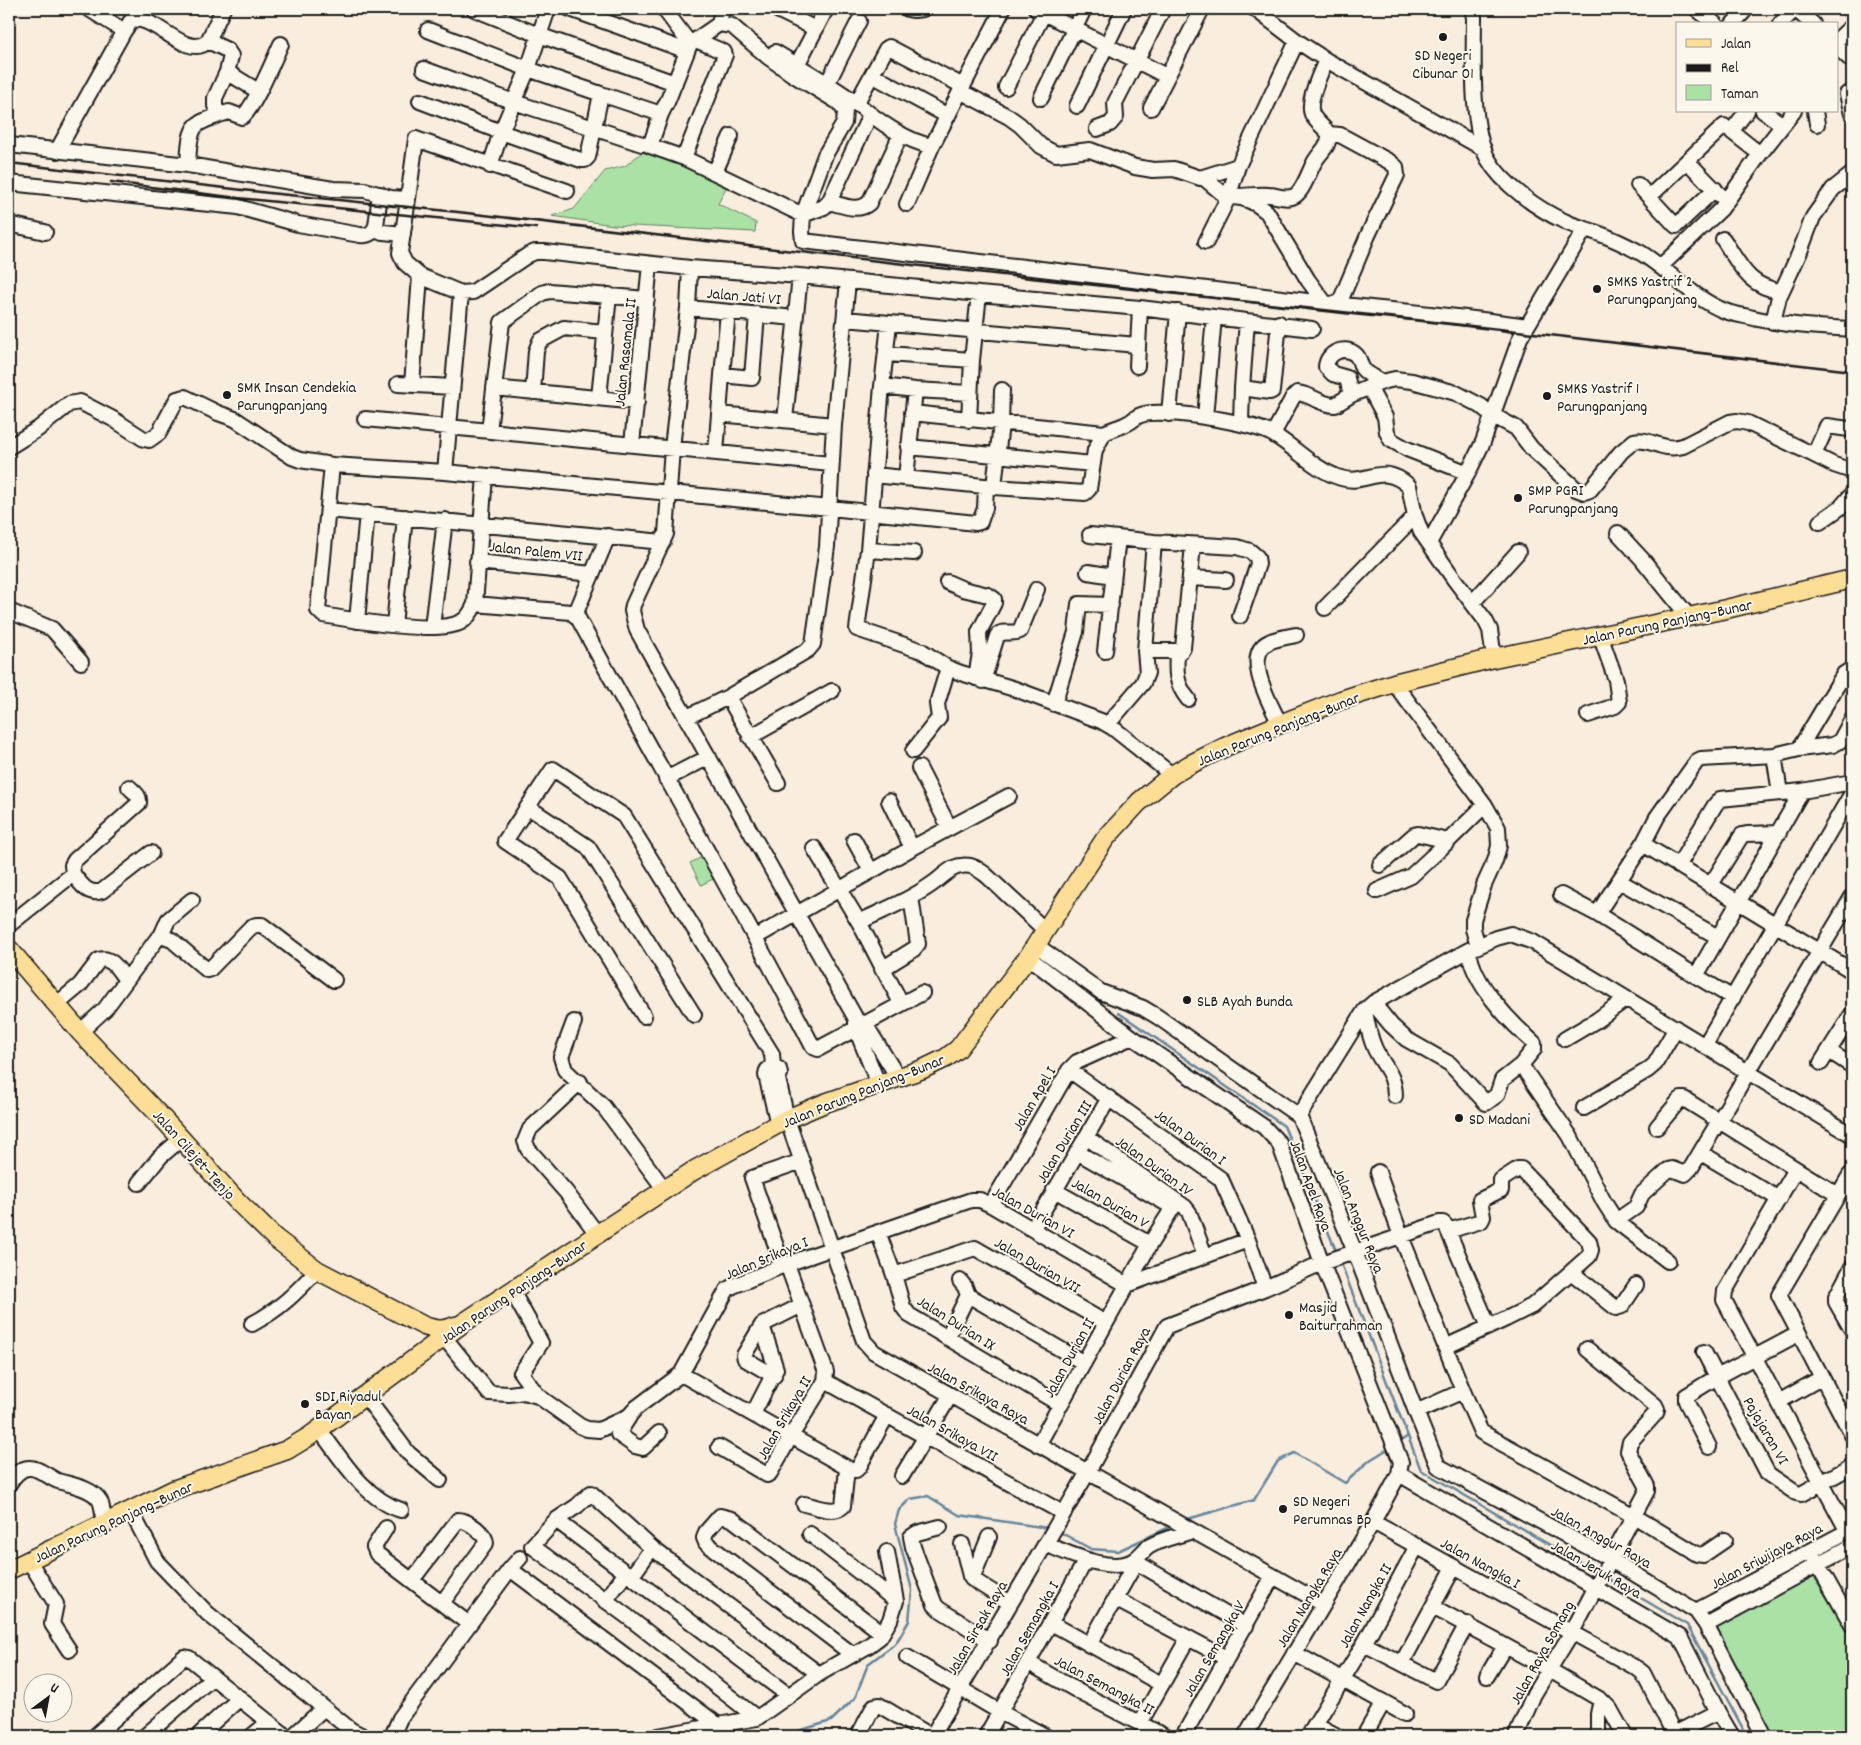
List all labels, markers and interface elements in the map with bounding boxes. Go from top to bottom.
legend [1676,22,1838,112]
marker: SD Negeri Cibunar 01 [1437,31,1449,43]
text: Jalan [1721,34,1751,56]
place label: SD Negeri Cibunar 01 [1412,45,1474,86]
text: Rel [1721,58,1739,80]
text: Taman [1721,84,1758,106]
place label: SMKS Yastrif 2 Parungpanjang [1607,271,1697,312]
street label: Jalan Jati VI [706,283,782,312]
marker: SMKS Yastrif 2 Parungpanjang [1591,283,1603,295]
street label: Jalan Rasamala II [609,297,644,407]
place label: SMK Insan Cendekia Parungpanjang [237,377,357,418]
place label: SMKS Yastrif 1 Parungpanjang [1557,378,1647,419]
marker: SMK Insan Cendekia Parungpanjang [221,389,233,401]
marker: SMKS Yastrif 1 Parungpanjang [1541,390,1553,402]
place label: SMP PGRI Parungpanjang [1528,480,1618,521]
marker: SMP PGRI Parungpanjang [1512,492,1524,504]
street label: Jalan Palem VII [488,536,584,569]
street label: Jalan Parung Panjang–Bunar [1581,594,1755,653]
street label: Jalan Parung Panjang–Bunar [1194,687,1363,773]
place label: SLB Ayah Bunda [1197,991,1293,1014]
marker: SLB Ayah Bunda [1181,994,1193,1006]
street label: Jalan Parung Panjang–Bunar [779,1049,948,1135]
street label: Jalan Apel I [1007,1063,1063,1136]
street label: Jalan Durian III [1031,1096,1099,1188]
street label: Jalan Durian I [1149,1104,1230,1172]
street label: Jalan Cilejet–Tenjo [146,1105,240,1206]
place label: SD Madani [1469,1109,1530,1132]
marker: SD Madani [1453,1112,1465,1124]
street label: Jalan Durian IV [1110,1131,1197,1203]
street label: Jalan Apel Raya [1282,1137,1337,1235]
street label: Jalan Anggur Raya [1326,1165,1389,1277]
street label: Jalan Durian V [1067,1173,1153,1236]
street label: Jalan Durian VI [987,1181,1078,1245]
street label: Jalan Srikaya I [722,1231,812,1287]
street label: Jalan Durian VII [989,1232,1084,1300]
street label: Jalan Parung Panjang–Bunar [436,1235,593,1351]
street label: Jalan Durian IX [912,1291,1000,1358]
place label: Masjid Baiturrahman [1299,1297,1382,1338]
marker: Masjid Baiturrahman [1283,1309,1295,1321]
street label: Jalan Durian II [1039,1314,1102,1402]
street label: Jalan Durian Raya [1087,1323,1158,1429]
street label: Jalan Srikaya Raya [923,1357,1033,1432]
street label: Jalan Srikaya II [752,1372,818,1464]
place label: SDI Riyadul Bayan [315,1386,382,1427]
street label: Pajajaran VI [1736,1393,1794,1470]
marker: SDI Riyadul Bayan [299,1398,311,1410]
street label: Jalan Srikaya VII [902,1400,1002,1469]
street label: Jalan Parung Panjang–Bunar [31,1476,197,1570]
place label: SD Negeri Perumnas Bp [1293,1491,1371,1532]
street label: Jalan Anggur Raya [1546,1501,1656,1576]
marker: SD Negeri Perumnas Bp [1277,1503,1289,1515]
street label: Jalan Sriwijaya Raya [1707,1518,1828,1596]
street label: Jalan Nangka I [1436,1533,1524,1596]
street label: Jalan Jeruk Raya [1546,1535,1646,1606]
street label: Jalan Nangka Raya [1271,1544,1349,1652]
street label: Jalan Nangka II [1334,1560,1399,1653]
street label: Jalan Sirsak Raya [942,1576,1015,1680]
street label: Jalan Semangka I [995,1578,1066,1681]
street label: Jalan Semangka V [1178,1596,1252,1702]
street label: Jalan Raya Somang [1505,1597,1581,1709]
street label: Jalan Semangka II [1050,1650,1158,1722]
north arrow [22,1672,72,1722]
text: U [46,1678,62,1699]

